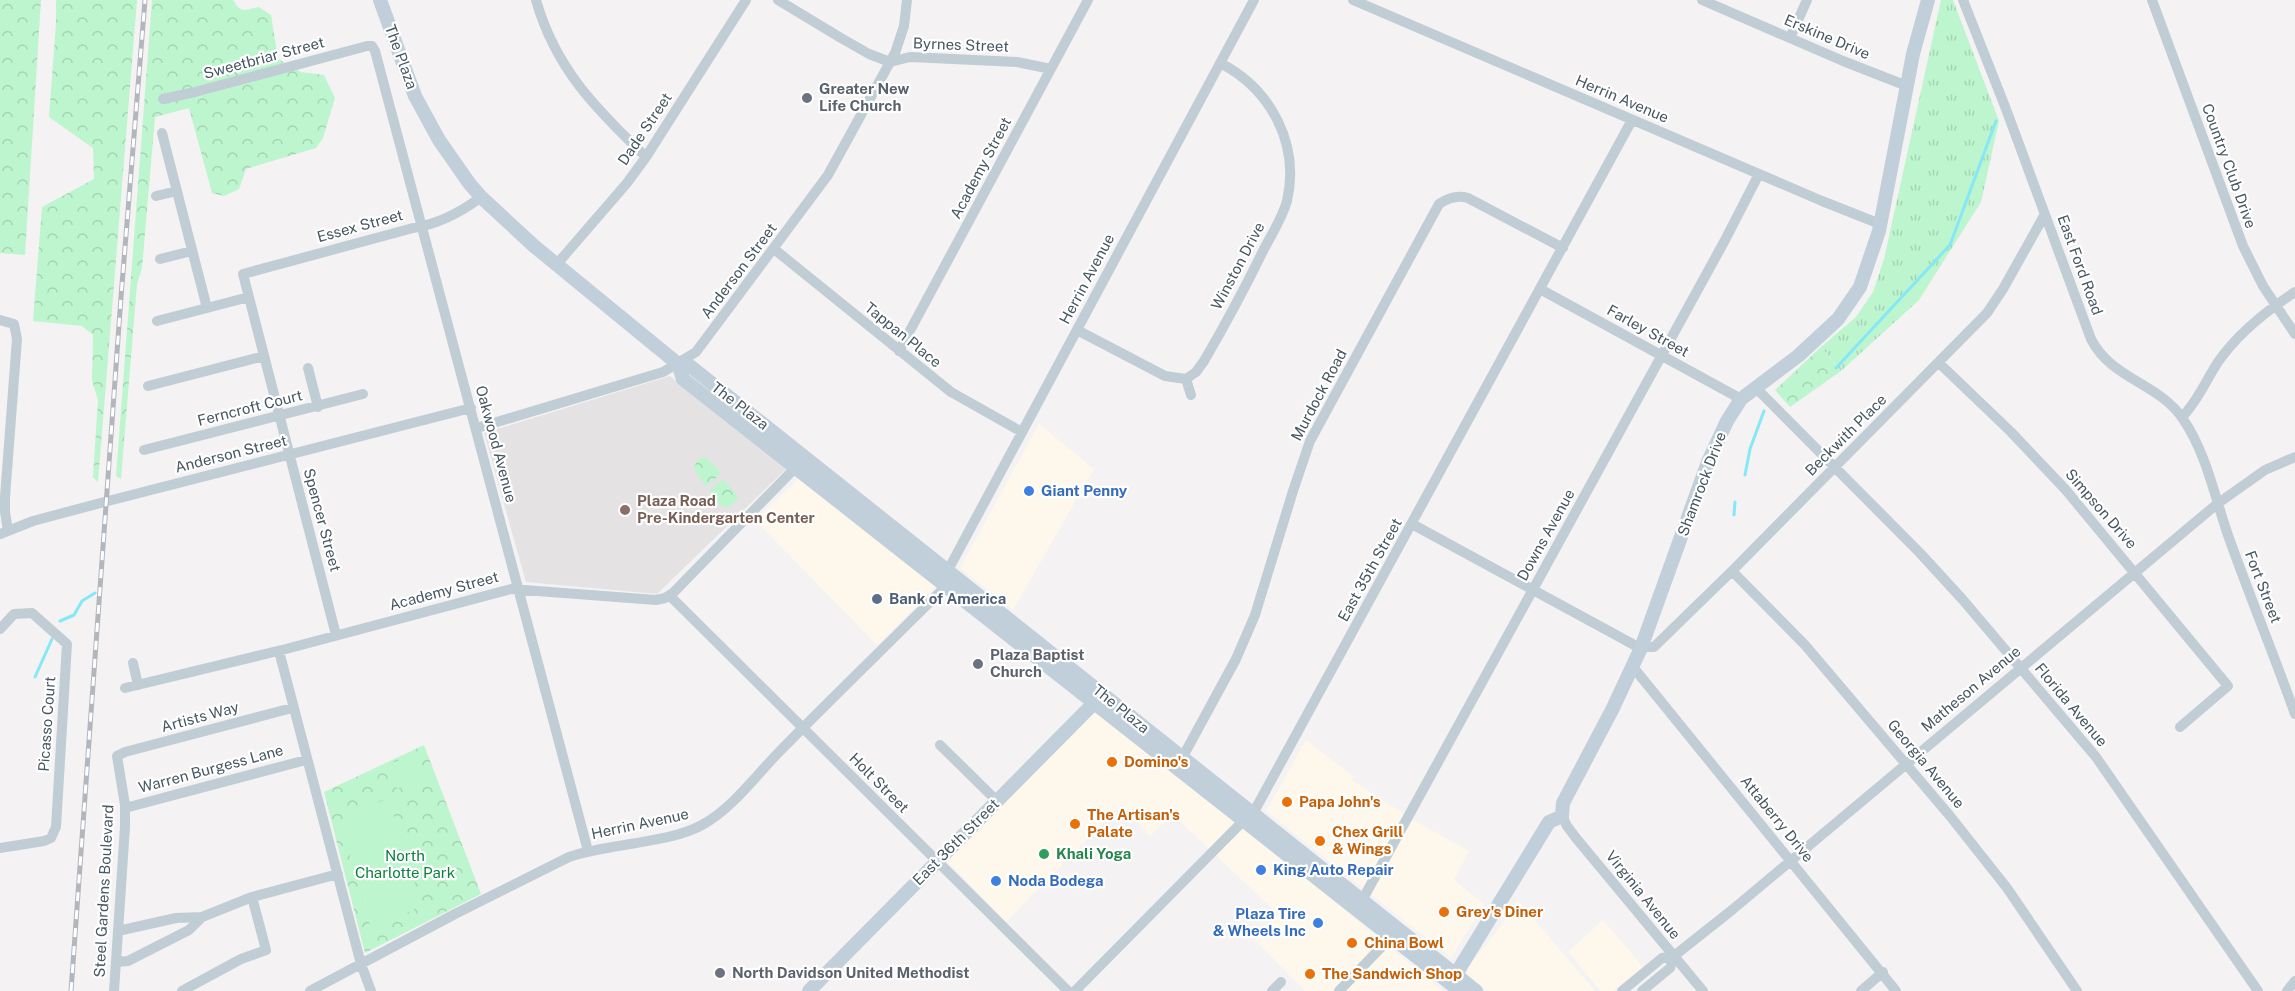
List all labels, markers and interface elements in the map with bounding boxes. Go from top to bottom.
street label: Erskine Drive [1782,11,1873,62]
street label: The Plaza [382,22,421,91]
street label: Sweetbriar Street [202,33,326,82]
street label: Byrnes Street [913,34,1009,55]
street label: Herrin Avenue [1573,71,1671,126]
place label: Greater New Life Church [819,80,910,114]
street label: Dade Street [614,89,675,168]
marker: Greater New Life Church [800,91,814,105]
street label: Country Club Drive [2199,101,2260,230]
street label: Academy Street [947,114,1015,221]
street label: Essex Street [315,206,405,245]
street label: East Ford Road [2054,212,2106,317]
street label: Winston Drive [1207,219,1268,312]
street label: Anderson Street [697,220,780,322]
street label: Herrin Avenue [1056,231,1117,327]
street label: Tappan Place [862,299,945,371]
street label: Farley Street [1604,301,1692,360]
street label: Murdock Road [1287,346,1350,443]
street label: The Plaza [708,378,772,433]
street label: Oakwood Avenue [473,384,520,504]
street label: Ferncroft Court [196,386,304,429]
street label: Beckwith Place [1802,391,1890,479]
street label: Shamrock Drive [1674,429,1729,538]
street label: Anderson Street [173,431,289,476]
street label: Simpson Drive [2062,465,2141,552]
street label: Spencer Street [301,466,344,573]
place label: Giant Penny [1041,482,1128,499]
marker: Giant Penny [1022,484,1036,498]
street label: Downs Avenue [1513,486,1578,583]
place label: Plaza Road Pre-Kindergarten Center [637,492,815,526]
marker: Plaza Road Pre-Kindergarten Center [618,503,632,517]
street label: East 35th Street [1334,515,1405,624]
street label: Fort Street [2242,548,2285,626]
street label: Academy Street [387,568,501,613]
place label: Bank of America [889,590,1006,607]
marker: Bank of America [870,592,884,606]
street label: Matheson Avenue [1918,642,2024,735]
place label: Plaza Baptist Church [990,646,1085,680]
marker: Plaza Baptist Church [971,657,985,671]
street label: Florida Avenue [2032,660,2111,750]
street label: Picasso Court [35,675,58,772]
street label: The Plaza [1090,681,1153,736]
street label: Artists Way [159,698,241,735]
street label: Georgia Avenue [1884,716,1968,811]
street label: Warren Burgess Lane [137,741,285,796]
street label: Holt Street [846,749,913,816]
place label: Domino's [1124,753,1189,770]
marker: Domino's [1105,755,1119,769]
street label: Attaberry Drive [1737,772,1817,865]
place label: Papa John's [1299,793,1381,810]
street label: East 36th Street [909,795,1002,888]
marker: Papa John's [1280,795,1294,809]
street label: Steel Gardens Boulevard [90,804,117,978]
street label: Herrin Avenue [590,805,690,842]
place label: The Artisan's Palate [1087,806,1180,840]
marker: The Artisan's Palate [1068,817,1082,831]
place label: Chex Grill & Wings [1332,823,1403,857]
marker: Chex Grill & Wings [1313,834,1327,848]
place label: Khali Yoga [1056,845,1131,862]
park label: North Charlotte Park [355,847,455,881]
marker: Khali Yoga [1037,847,1051,861]
street label: Virginia Avenue [1603,847,1684,942]
place label: King Auto Repair [1273,861,1394,878]
marker: King Auto Repair [1254,863,1268,877]
place label: Noda Bodega [1008,872,1104,889]
marker: Noda Bodega [989,874,1003,888]
place label: Grey's Diner [1456,903,1543,920]
place label: Plaza Tire & Wheels Inc [1213,905,1306,939]
marker: Grey's Diner [1437,905,1451,919]
marker: Plaza Tire & Wheels Inc [1311,916,1325,930]
place label: China Bowl [1364,934,1444,951]
marker: China Bowl [1345,936,1359,950]
place label: North Davidson United Methodist [732,964,970,981]
place label: The Sandwich Shop [1322,965,1462,982]
marker: North Davidson United Methodist [713,966,727,980]
marker: The Sandwich Shop [1303,967,1317,981]

